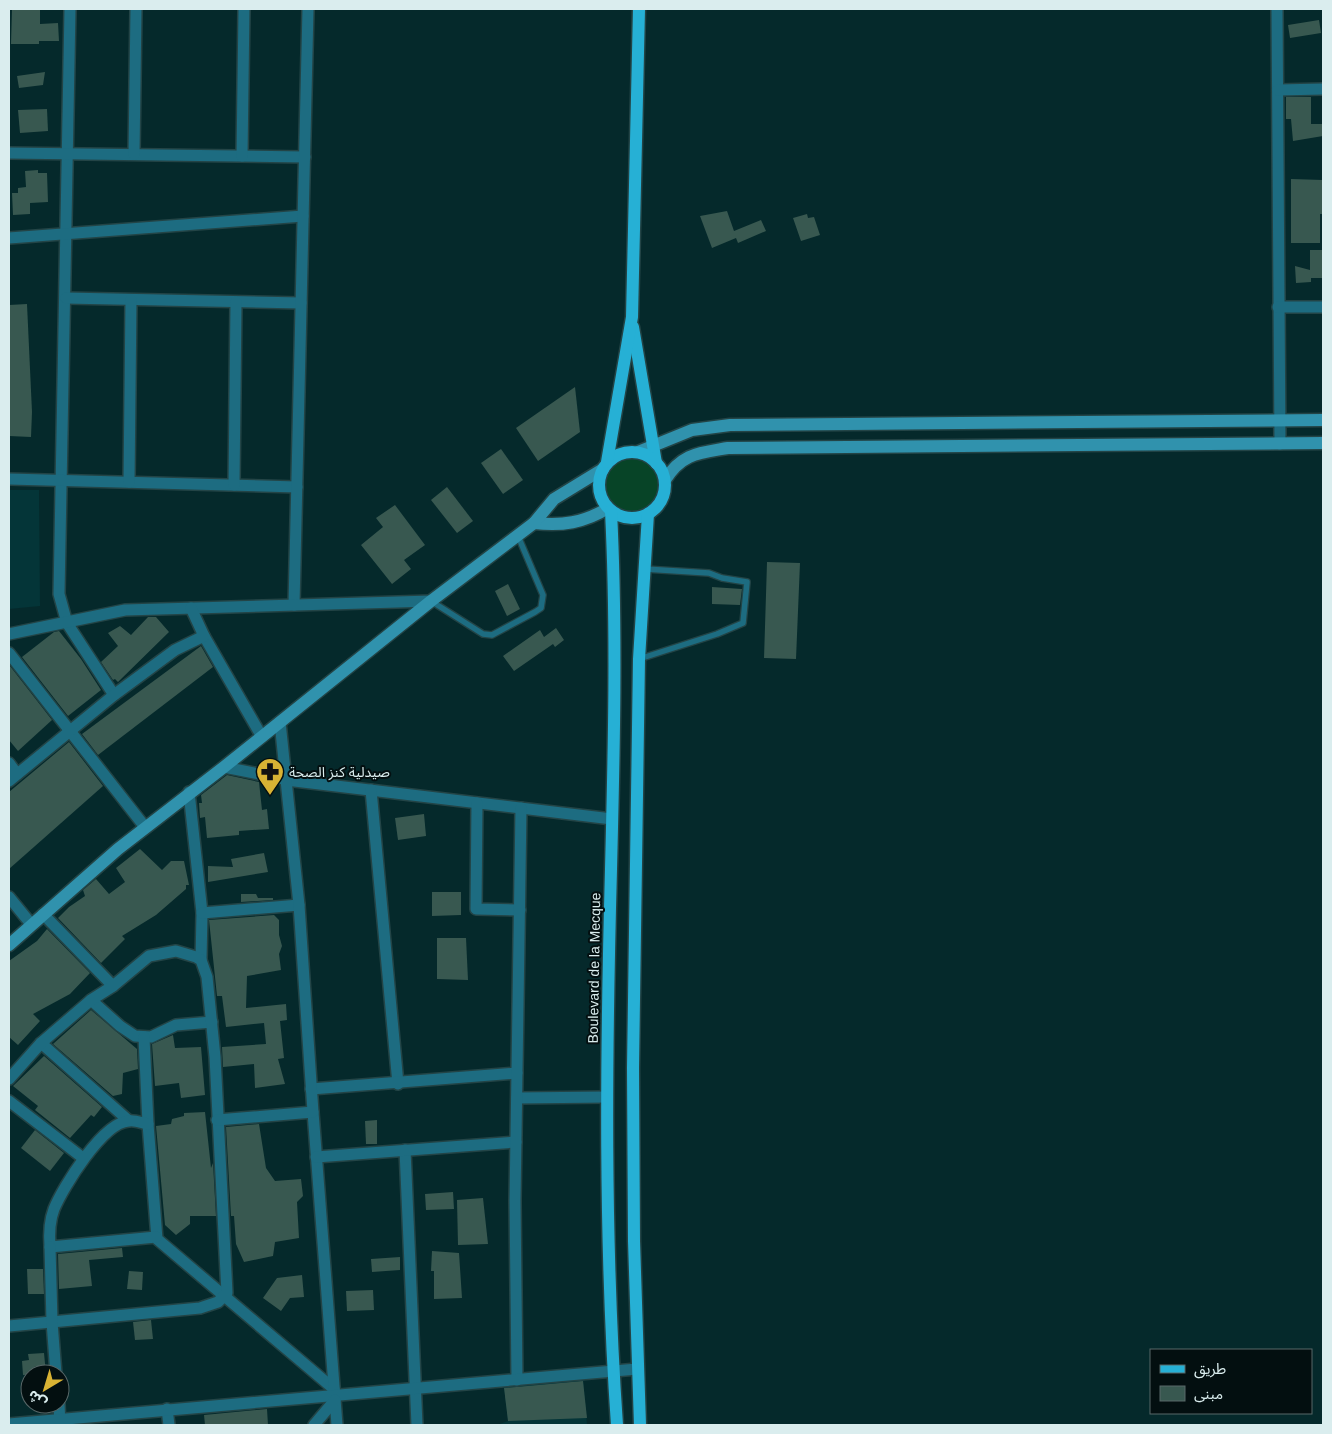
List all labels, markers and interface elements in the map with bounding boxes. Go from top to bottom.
pharmacy icon: صيدلية كنز الصحة [255,757,285,796]
place label: صيدلية كنز الصحة [289,764,390,781]
street label: Boulevard de la Mecque [585,892,603,1044]
legend [1150,1349,1312,1414]
text: طريق [1194,1360,1226,1379]
north arrow [20,1364,70,1414]
text: مبنى [1194,1385,1223,1403]
text: ش [25,1387,49,1411]

